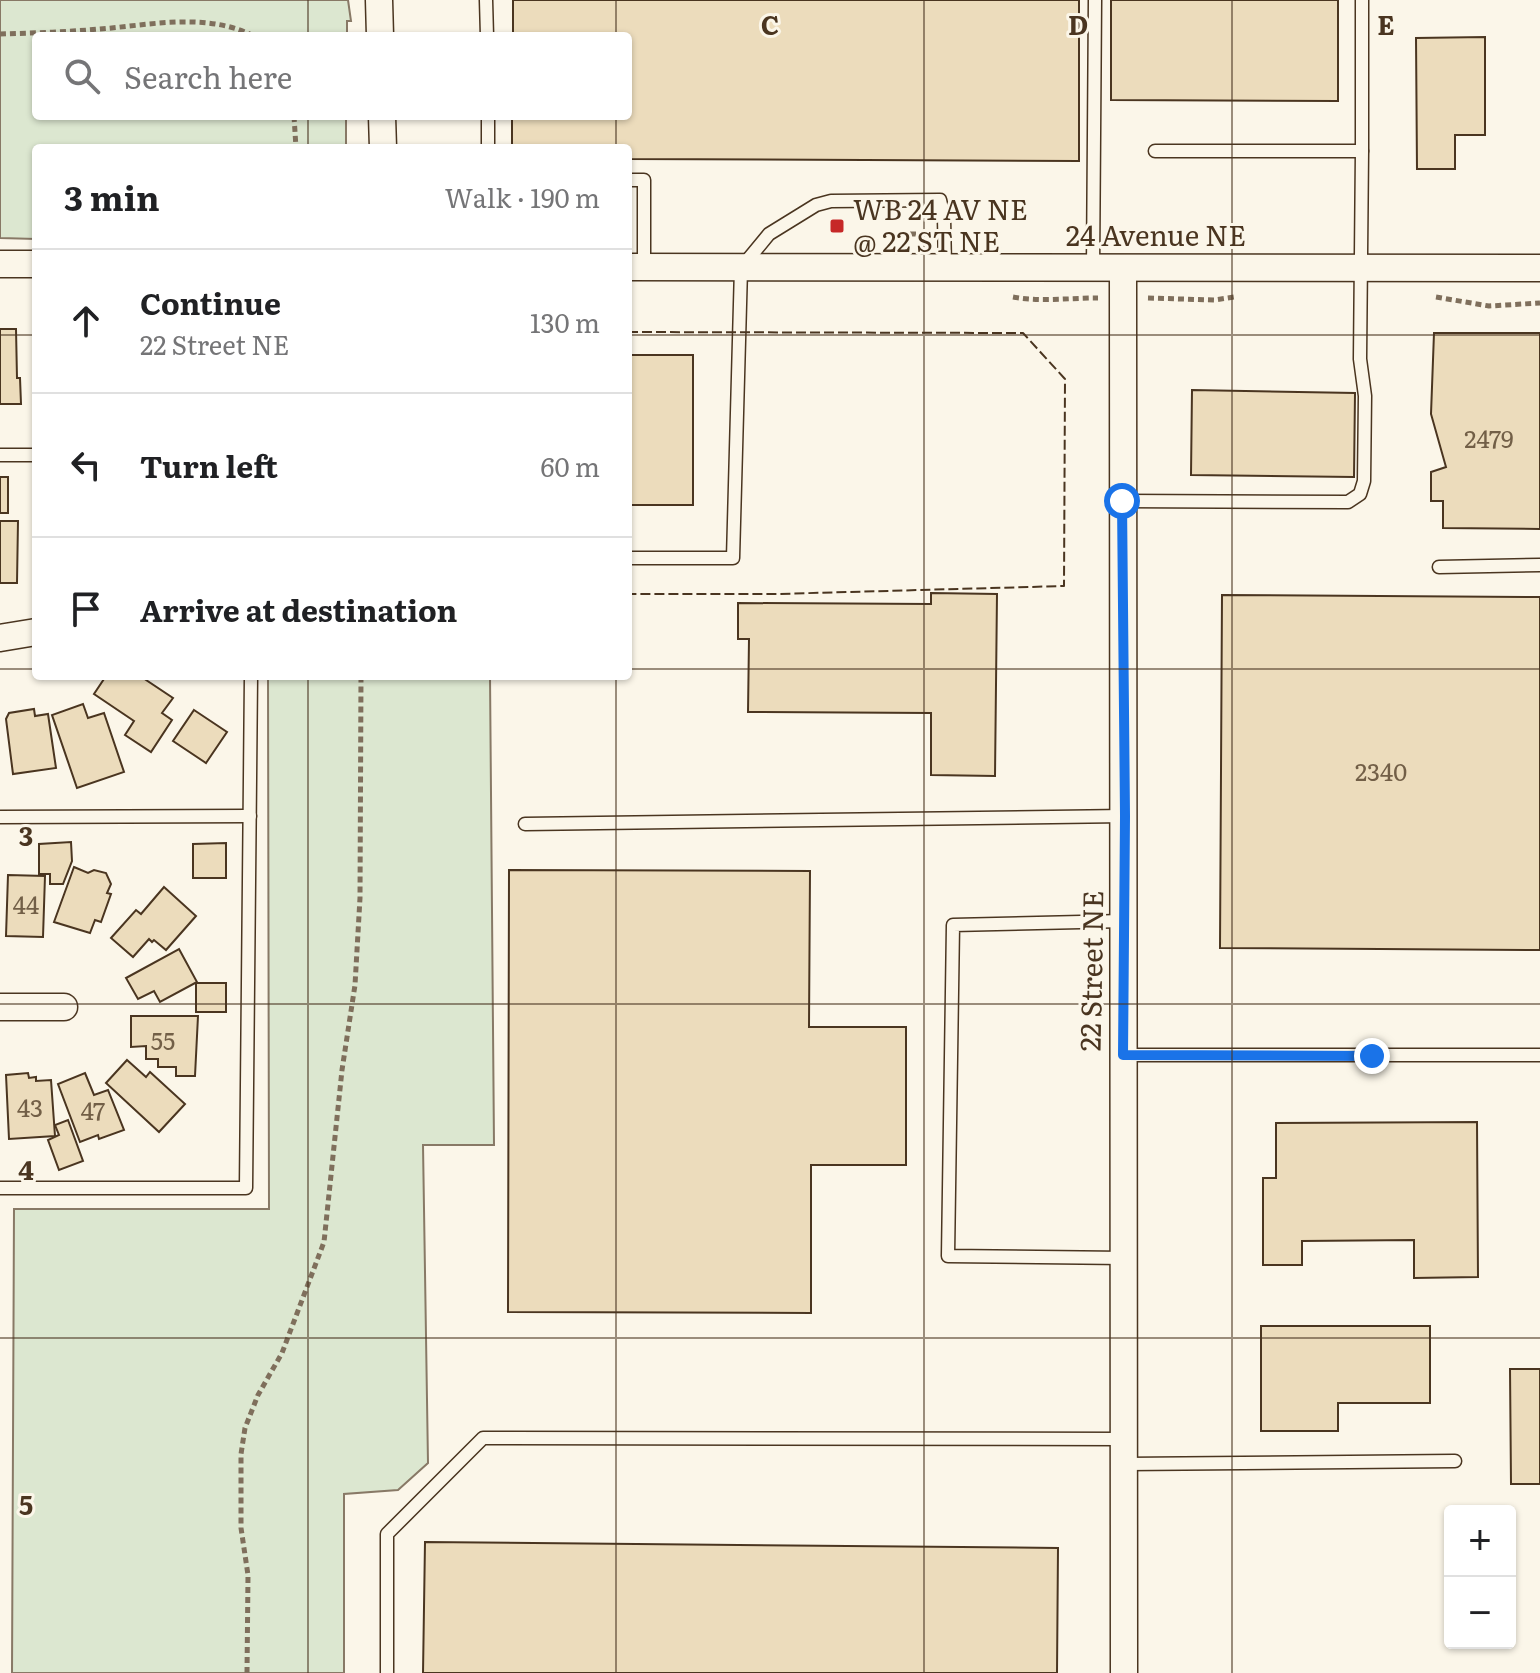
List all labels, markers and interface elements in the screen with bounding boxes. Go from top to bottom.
text: C [761,4,779,43]
text: D [1068,4,1088,43]
text: E [1377,4,1395,43]
search box [32,32,632,120]
icon: search [60,54,104,98]
text: Search here [124,54,292,98]
text: 3 min [64,171,160,221]
text: Walk · 190 m [445,177,600,216]
place label: WB 24 AV NE @ 22 ST NE [853,187,1028,261]
street label: 24 Avenue NE [1066,213,1246,255]
marker: WB 24 AV NE @ 22 ST NE [828,217,846,235]
text: Continue [140,280,281,324]
icon: ahead [64,299,108,343]
text: 130 m [530,302,600,341]
text: 22 Street NE [140,324,289,363]
house number: 2479 [1464,420,1514,455]
icon: left [64,443,108,487]
text: Turn left [140,443,278,487]
text: 60 m [541,446,600,485]
route start [1104,483,1140,519]
icon: arrive [64,587,108,631]
text: Arrive at destination [140,587,457,631]
house number: 2340 [1355,753,1407,788]
text: 3 [19,815,33,854]
house number: 44 [13,886,39,921]
street label: 22 Street NE [1068,890,1112,1052]
house number: 55 [151,1022,175,1057]
route end [1354,1038,1390,1074]
house number: 43 [17,1089,43,1124]
house number: 47 [81,1092,105,1127]
text: 4 [18,1149,34,1188]
text: 5 [19,1484,33,1523]
map controls [1444,1505,1516,1649]
button: + [1444,1505,1516,1577]
button: − [1444,1577,1516,1649]

